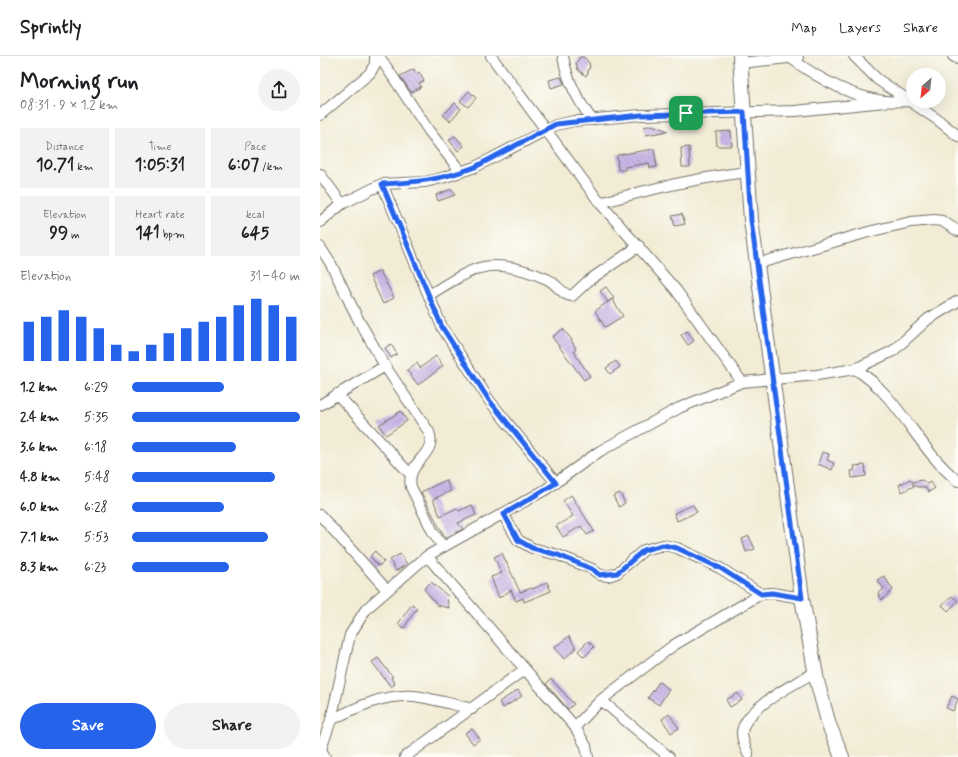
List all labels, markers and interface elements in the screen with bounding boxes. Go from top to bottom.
text: Sprintly [20,15,81,40]
text: Map [791,19,817,37]
text: Layers [839,19,881,37]
text: Share [903,19,938,37]
text: Morning run [20,68,139,96]
north arrow [906,68,946,108]
map controls [906,68,946,108]
button: share [258,69,300,111]
pin [669,96,703,130]
text: 08:31 · 9 × 1.2 km [20,97,118,114]
icon: arrive [675,102,697,124]
text: Distance [45,140,84,154]
text: Time [148,140,172,154]
text: Pace [244,140,266,154]
text: 10.71 [36,154,74,176]
text: 1:05:31 [135,154,185,176]
text: 6:07 [228,154,259,176]
text: km [74,160,93,174]
text: /km [259,160,283,174]
text: Elevation [43,208,86,222]
text: Heart rate [135,208,185,222]
text: kcal [246,208,265,222]
text: 99 [50,222,68,244]
text: 141 [135,222,160,244]
text: 645 [241,222,270,244]
text: m [68,228,80,242]
text: bpm [160,228,185,242]
text: Elevation [20,268,71,285]
text: 31–40 m [250,268,300,285]
text: 1.2 km [20,379,57,396]
text: 6:29 [84,379,108,396]
text: 2.4 km [20,409,59,426]
text: 5:35 [84,409,108,426]
text: 3.6 km [20,439,58,456]
text: 6:18 [84,439,107,456]
text: 4.8 km [20,469,60,486]
text: 5:48 [84,469,110,486]
text: 6.0 km [20,499,59,516]
text: 6:28 [84,499,108,516]
text: 7.1 km [20,529,59,546]
text: 5:53 [84,529,109,546]
text: 8.3 km [20,559,58,576]
text: 6:23 [84,559,106,576]
button: Save [20,703,156,749]
button: Share [164,703,300,749]

